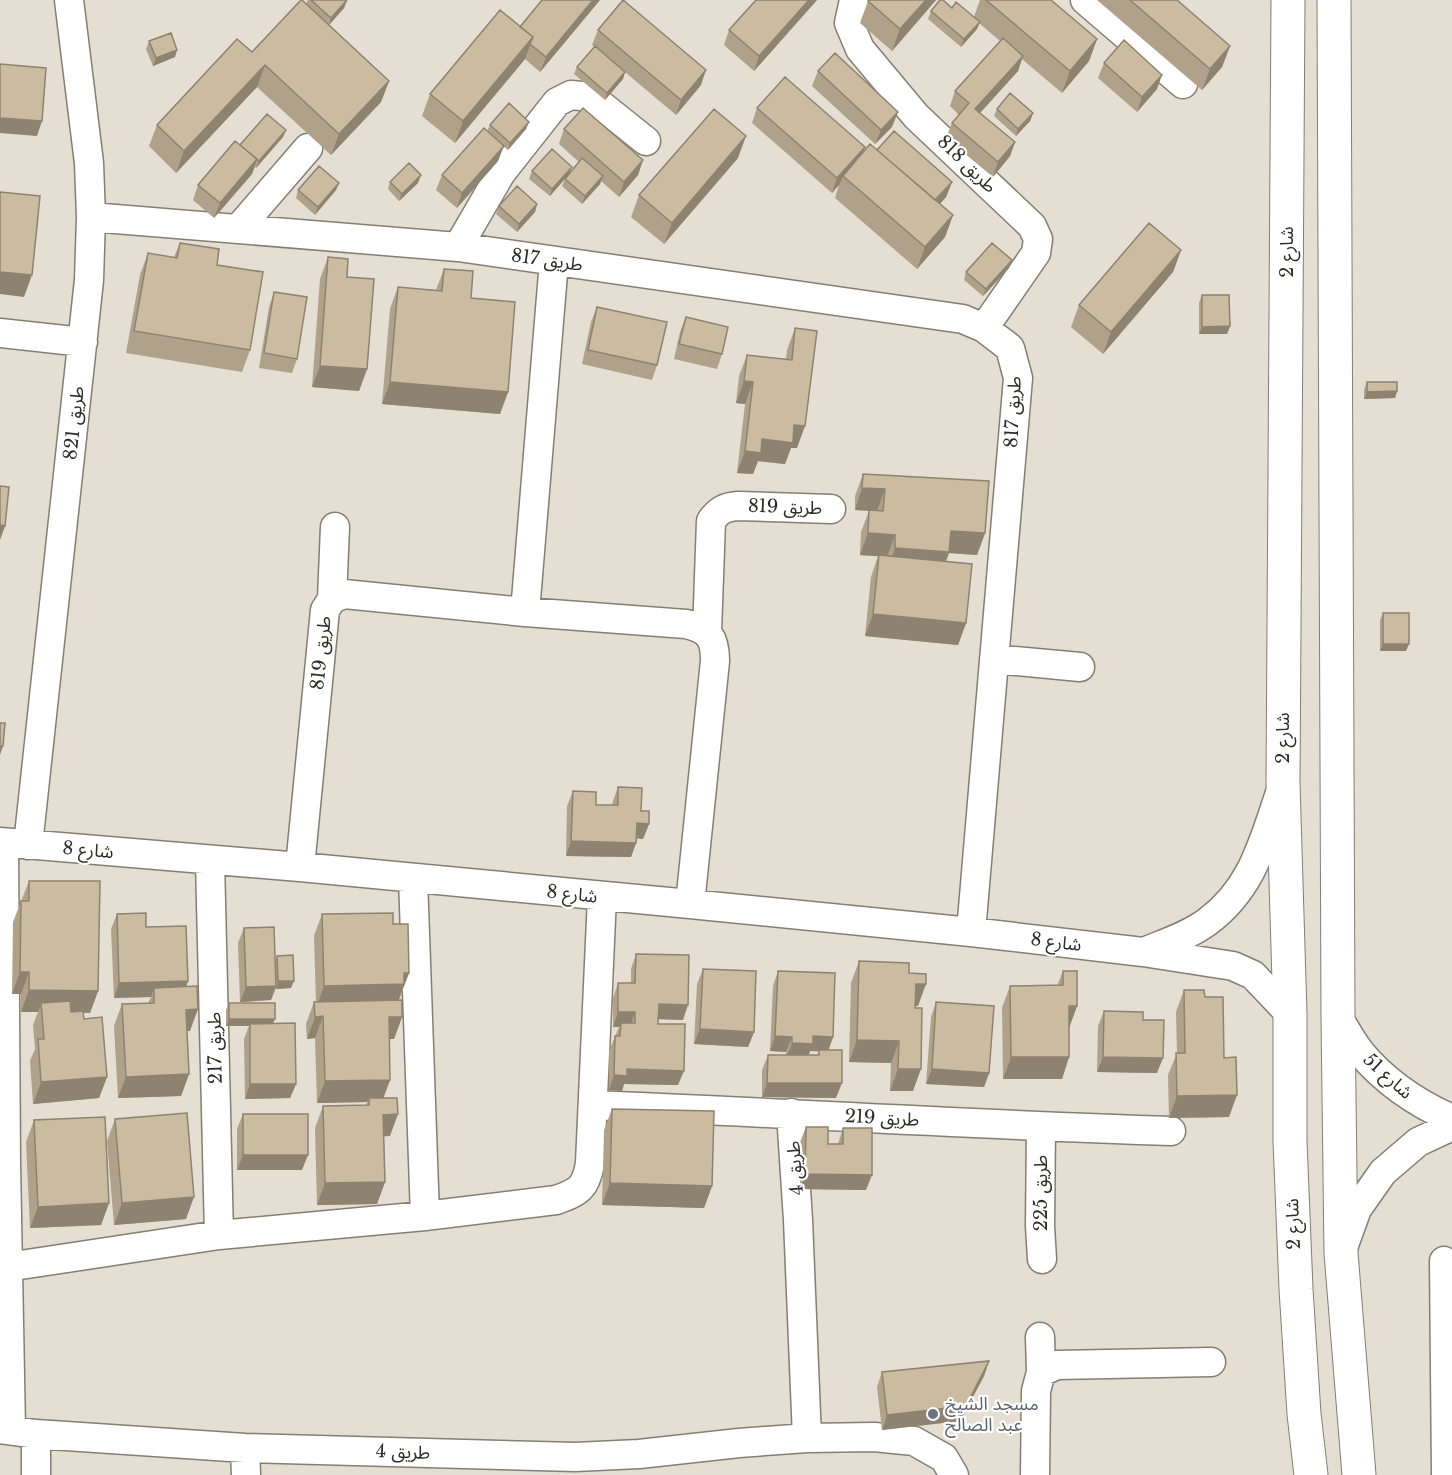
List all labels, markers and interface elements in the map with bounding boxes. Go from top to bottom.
street label: طريق 818 [933,130,1001,198]
street label: شارع 2 [1276,226,1301,278]
street label: طريق 817 [510,244,584,276]
street label: طريق 817 [1000,376,1026,448]
street label: طريق 821 [59,385,89,461]
street label: طريق 819 [747,495,823,519]
street label: طريق 819 [306,615,336,691]
street label: شارع 2 [1272,712,1297,764]
street label: شارع 8 [61,837,114,866]
street label: شارع 8 [545,880,599,911]
street label: شارع 8 [1029,928,1083,959]
street label: طريق 217 [203,1012,227,1084]
street label: شارع 51 [1357,1048,1417,1106]
street label: طريق 219 [844,1105,920,1131]
street label: طريق 4 [782,1140,808,1196]
street label: طريق 225 [1030,1155,1052,1231]
street label: شارع 2 [1281,1198,1308,1250]
place label: مسجد الشيخ عبد الصالح [945,1393,1039,1438]
marker: مسجد الشيخ عبد الصالح [926,1407,940,1421]
street label: طريق 4 [375,1440,431,1464]

